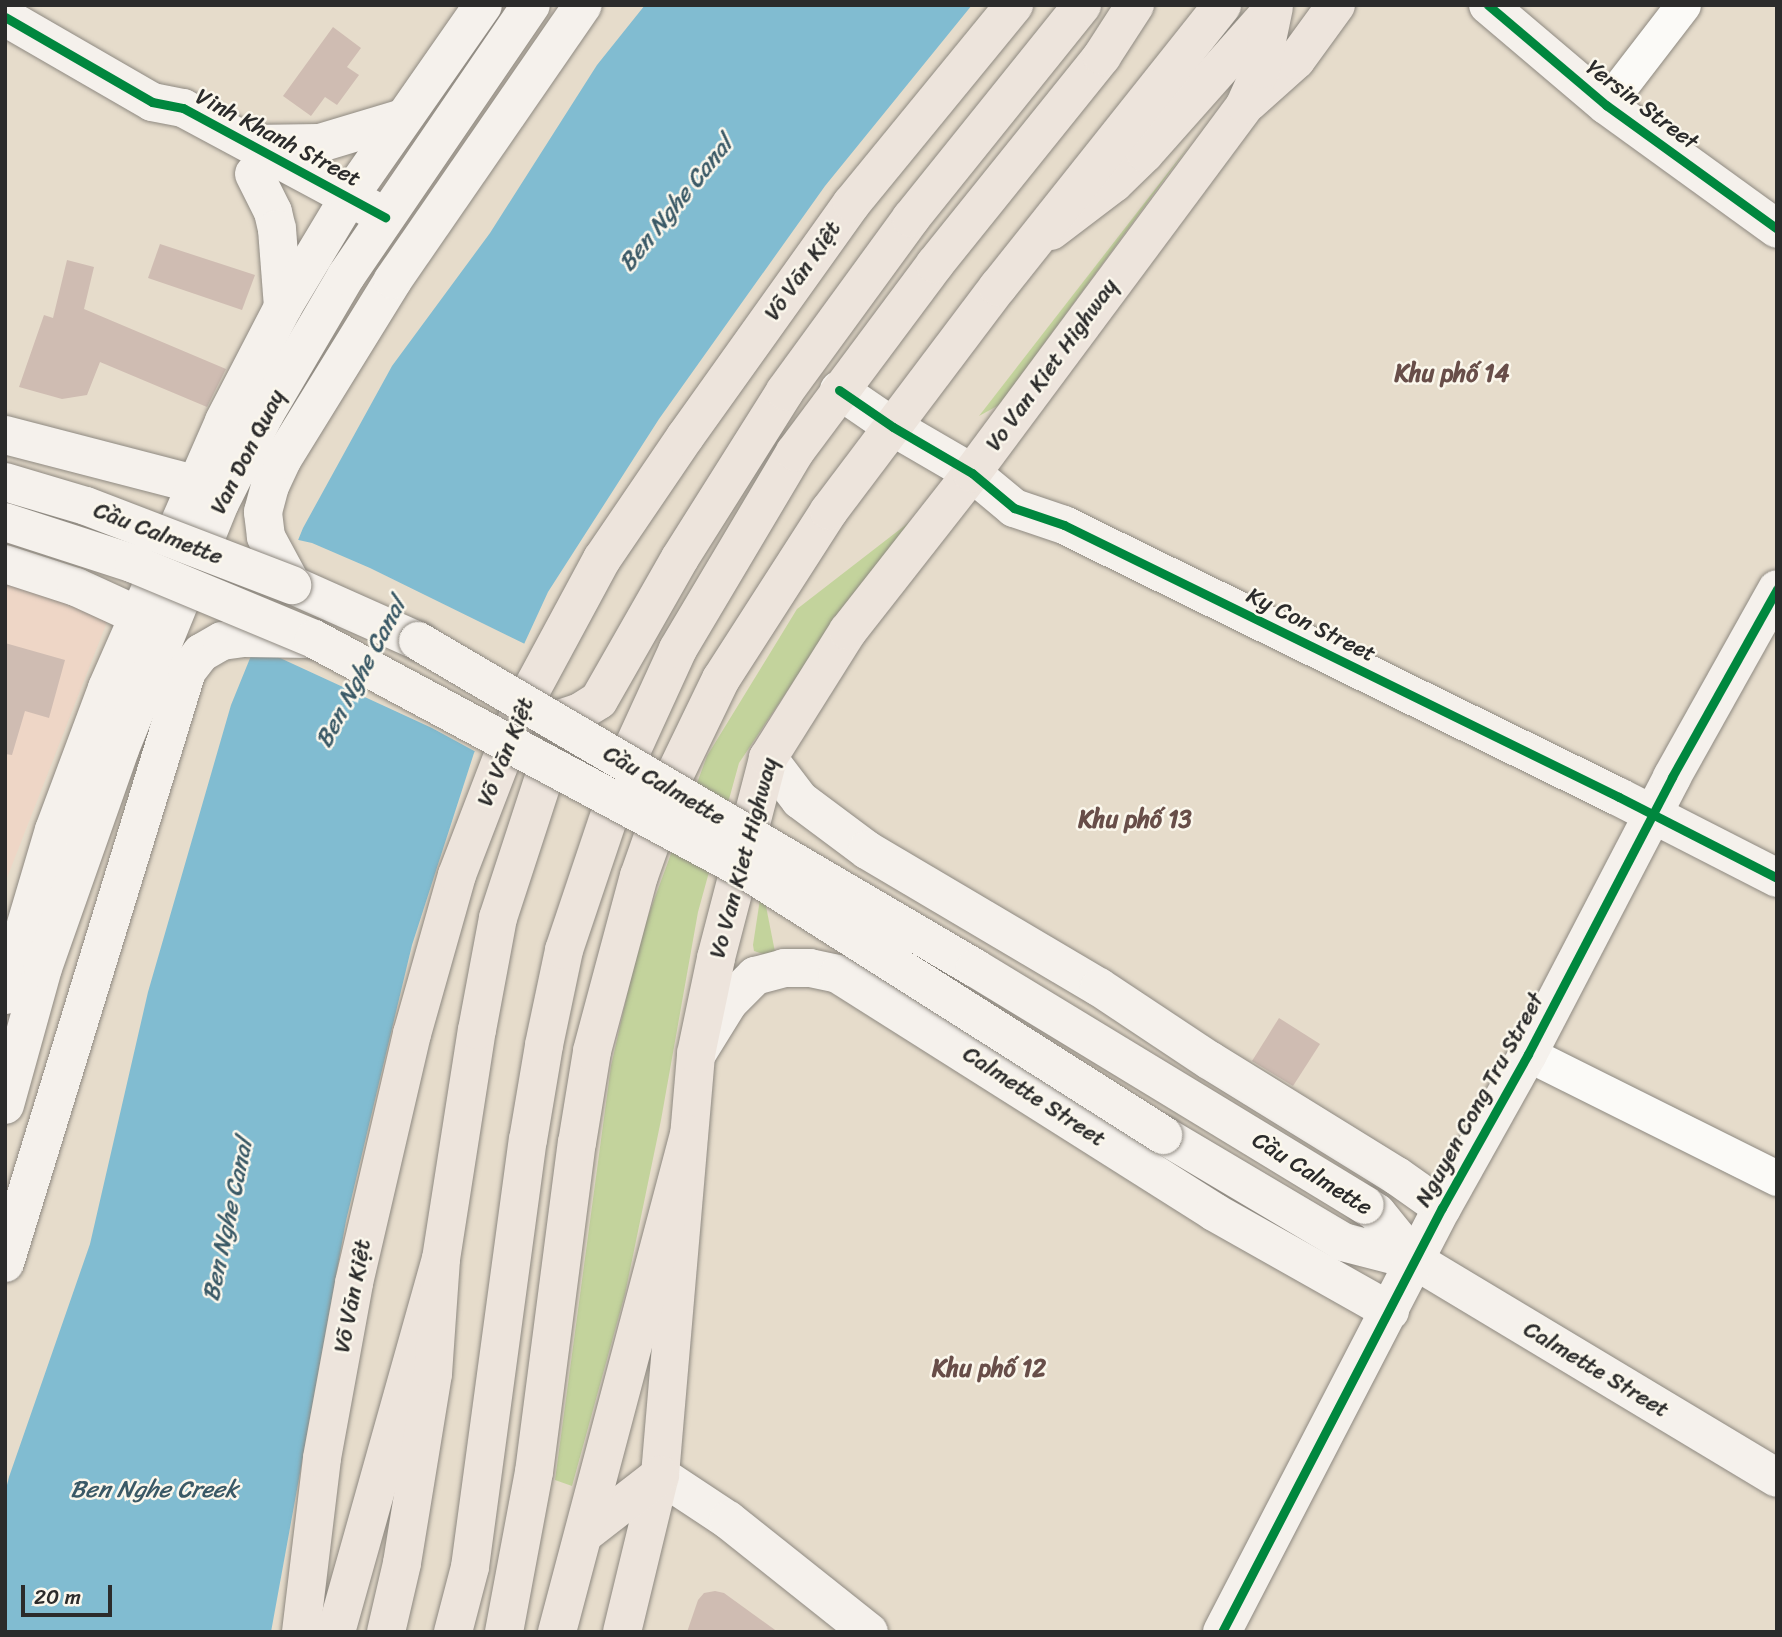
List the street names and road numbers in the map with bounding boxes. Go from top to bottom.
street label: Yersin Street [1580,54,1704,156]
street label: Vinh Khanh Street [190,82,366,194]
street label: Võ Văn Kiệt [759,217,847,325]
street label: Vo Van Kiet Highway [981,274,1123,456]
street label: Van Don Quay [205,385,291,519]
street label: Cầu Calmette [89,497,227,571]
street label: Ky Con Street [1241,581,1381,669]
street label: Võ Văn Kiệt [472,694,540,810]
street label: Cầu Calmette [598,740,730,832]
street label: Vo Van Kiet Highway [704,755,784,961]
street label: Nguyen Cong Tru Street [1409,987,1551,1213]
street label: Calmette Street [957,1041,1111,1153]
street label: Cầu Calmette [1247,1126,1377,1222]
street label: Võ Văn Kiệt [329,1238,377,1354]
street label: Calmette Street [1518,1316,1674,1424]

